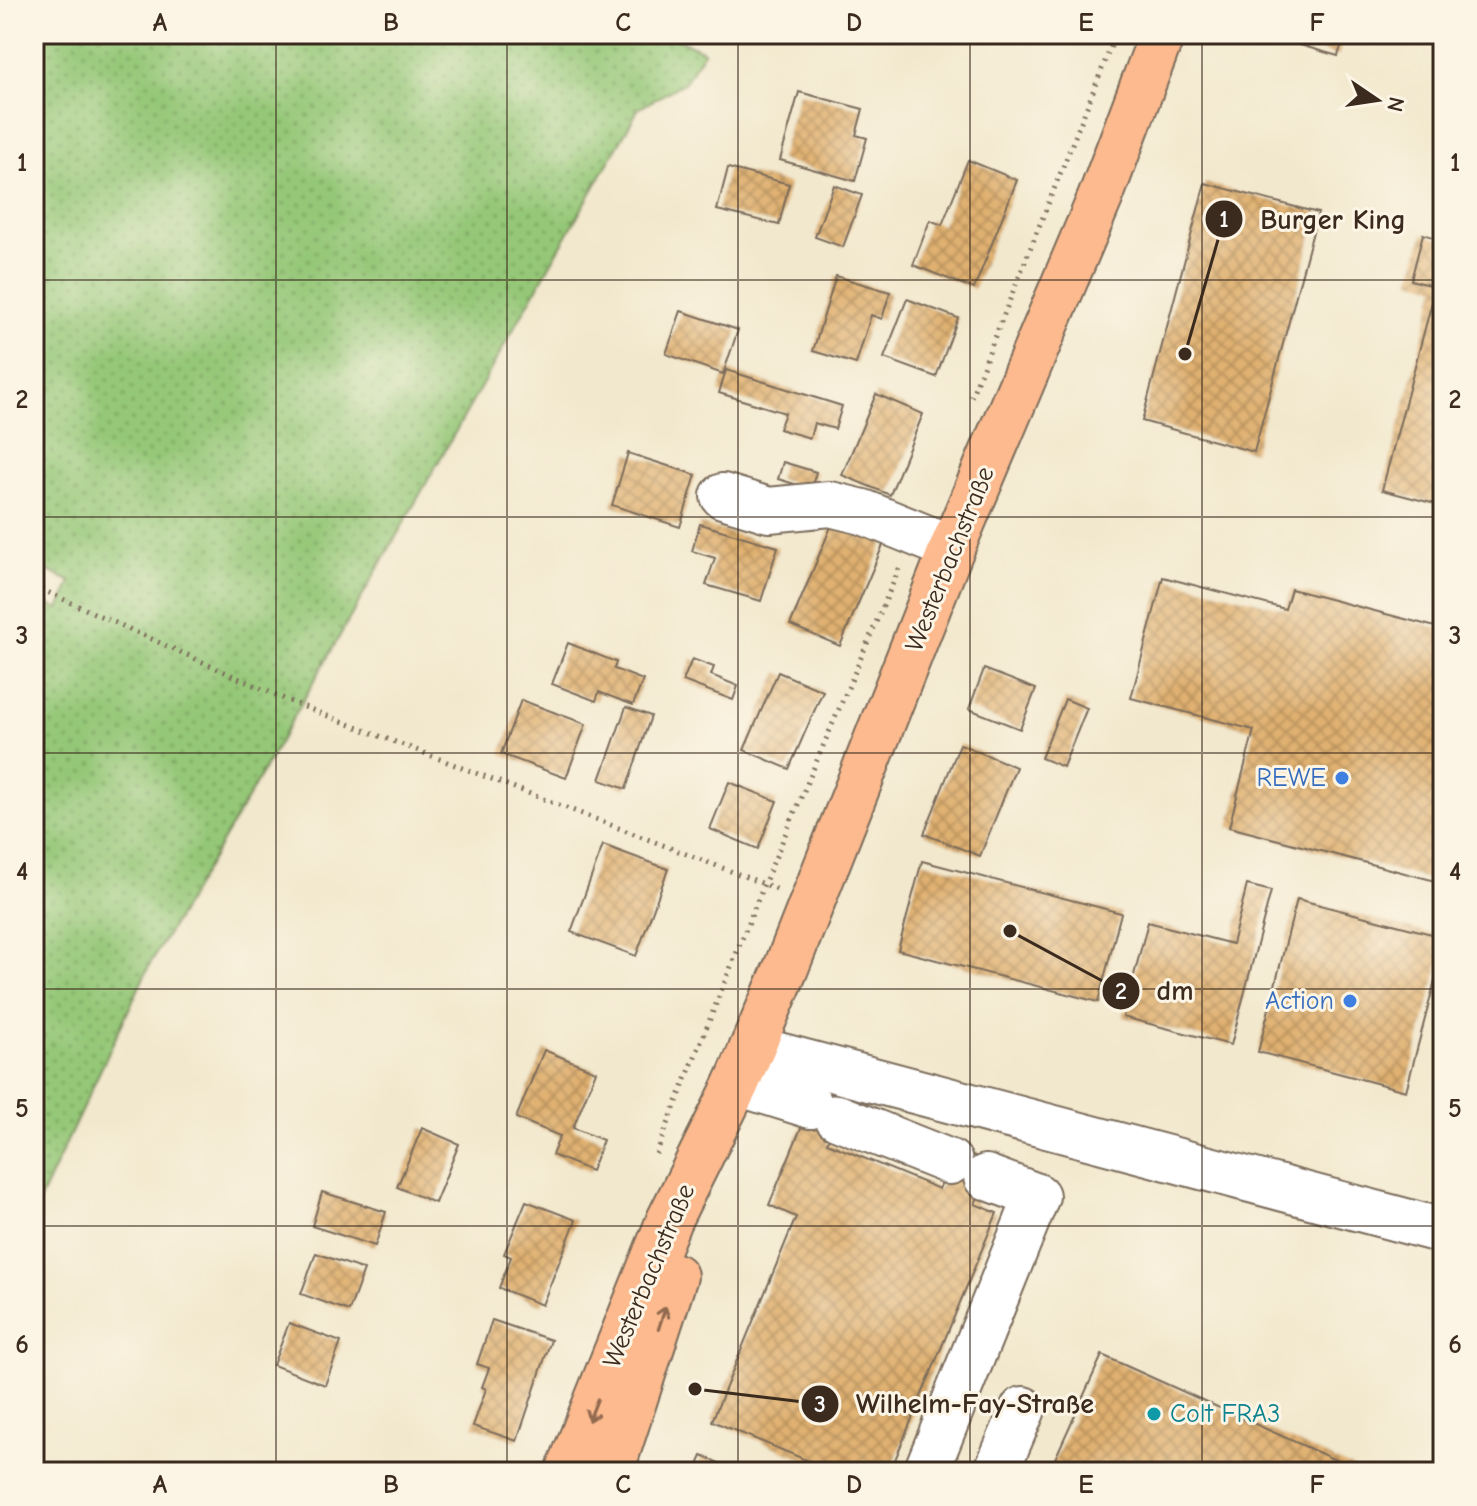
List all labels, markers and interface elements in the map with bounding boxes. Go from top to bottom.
text: A [153,8,168,38]
text: B [383,8,399,38]
text: C [615,8,631,38]
text: D [846,8,862,38]
text: E [1078,8,1094,38]
text: F [1309,8,1325,38]
north arrow [1337,60,1417,140]
text: N [1381,94,1410,114]
text: 1 [17,148,27,178]
text: 1 [1450,148,1460,178]
callout: Burger King [1204,193,1422,245]
text: Burger King [1260,204,1406,236]
text: 1 [1219,205,1229,233]
text: 2 [16,385,28,415]
text: 2 [1449,385,1461,415]
street label: Westerbachstraße [899,462,1001,656]
text: 3 [16,621,28,651]
text: 3 [1449,621,1461,651]
place label: REWE [1257,763,1326,793]
marker: REWE [1333,769,1351,787]
text: 4 [16,857,28,887]
text: 4 [1449,857,1461,887]
callout: dm [1101,965,1210,1017]
text: dm [1157,975,1193,1007]
text: 2 [1115,977,1127,1005]
place label: Action [1265,986,1334,1016]
marker: Action [1341,992,1359,1010]
text: 5 [15,1094,29,1124]
text: 5 [1448,1094,1462,1124]
street label: Westerbachstraße [597,1180,701,1372]
one-way arrow [655,1306,670,1331]
text: 6 [15,1330,29,1360]
text: 6 [1448,1330,1462,1360]
callout: Wilhelm-Fay-Straße [800,1378,1110,1430]
text: Wilhelm-Fay-Straße [856,1388,1094,1420]
text: 3 [814,1390,826,1418]
one-way arrow [585,1397,599,1422]
place label: Colt FRA3 [1170,1399,1280,1429]
marker: Colt FRA3 [1145,1405,1163,1423]
text: A [153,1470,168,1500]
text: B [383,1470,399,1500]
text: C [615,1470,631,1500]
text: D [846,1470,862,1500]
text: E [1078,1470,1094,1500]
text: F [1309,1470,1325,1500]

